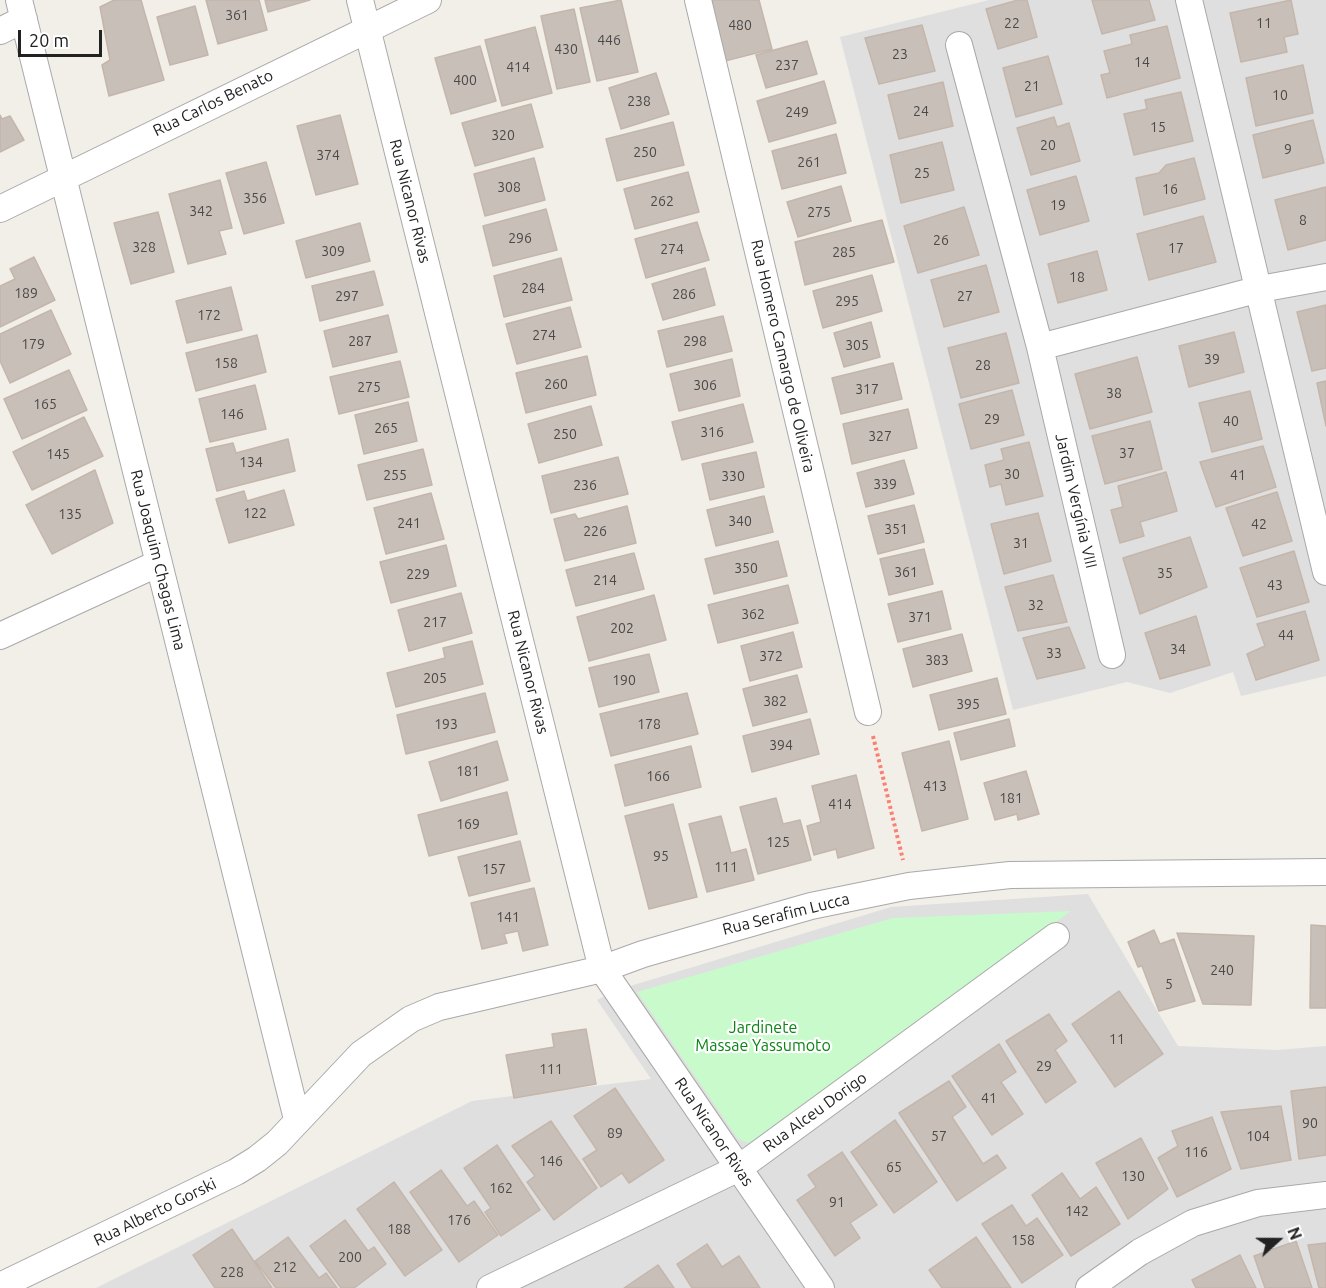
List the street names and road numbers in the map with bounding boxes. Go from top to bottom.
street label: Rua Carlos Benato [150,66,276,140]
street label: Rua Nicanor Rivas [385,137,435,265]
street label: Rua Homero Camargo de Oliveira [747,238,819,474]
street label: Jardim Vergínia VIII [1051,432,1101,570]
street label: Rua Joaquim Chagas Lima [126,468,190,652]
street label: Rua Nicanor Rivas [503,608,553,736]
street label: Rua Serafim Lucca [720,889,852,939]
street label: Rua Alceu Dorigo [759,1068,871,1156]
street label: Rua Nicanor Rivas [671,1074,757,1190]
street label: Rua Alberto Gorski [91,1174,219,1250]

